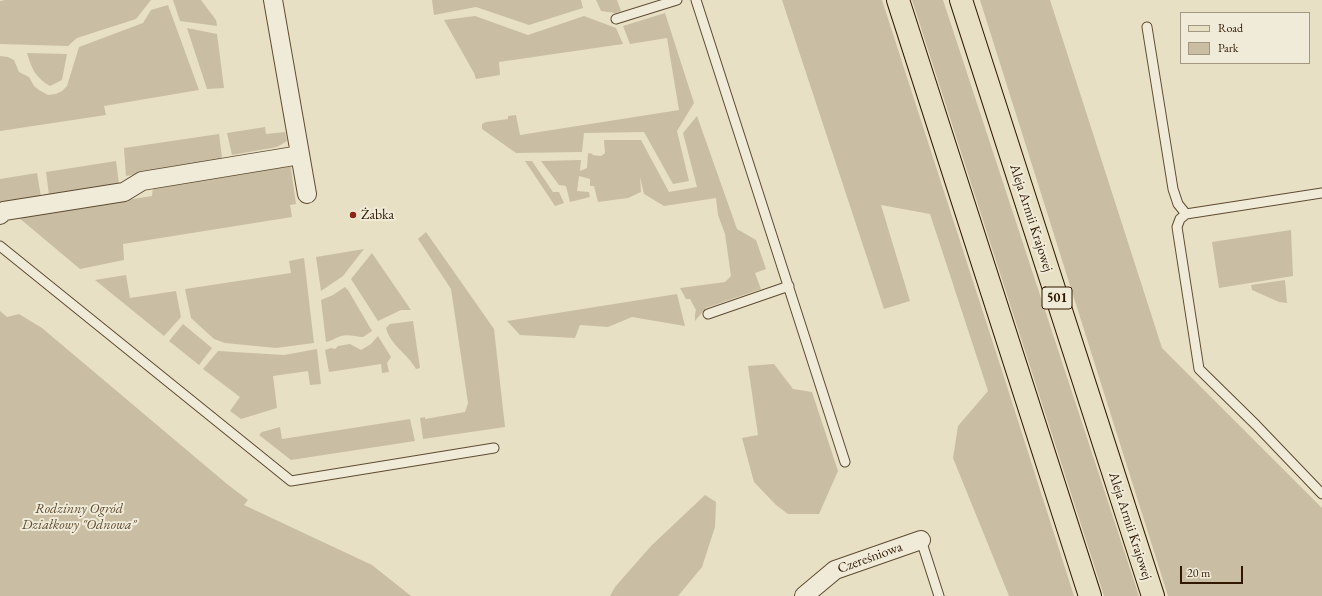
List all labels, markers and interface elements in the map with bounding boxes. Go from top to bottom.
legend [1180,12,1310,64]
text: Road [1218,20,1243,36]
text: Park [1218,40,1238,56]
street label: Aleja Armii Krajowej [1006,162,1056,274]
place label: Żabka [361,207,394,223]
marker: Żabka [348,210,358,220]
road number: 501 [1042,287,1072,309]
street label: Aleja Armii Krajowej [1105,470,1155,582]
park label: Rodzinny Ogród Działkowy "Odnowa" [22,501,136,534]
street label: Czereśniowa [835,539,905,577]
scale bar [1182,558,1245,584]
text: 20 m [1187,565,1210,581]

